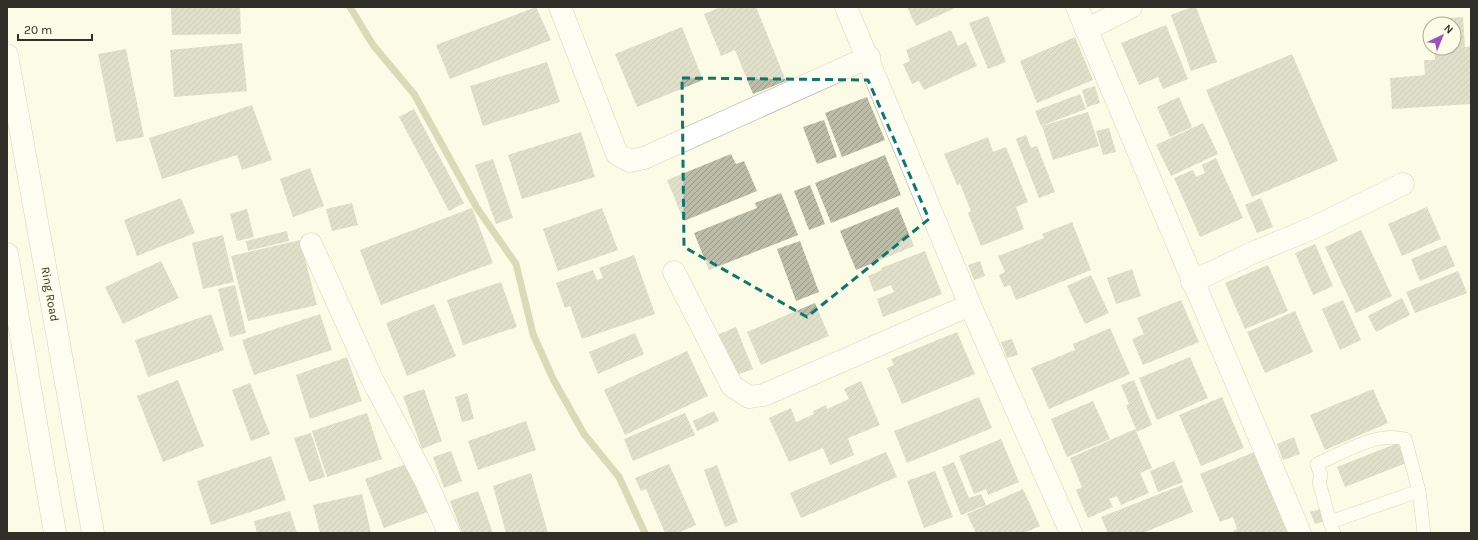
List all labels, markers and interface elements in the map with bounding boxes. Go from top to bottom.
scale bar [18,16,92,42]
north arrow [1422,16,1462,56]
text: N [1441,22,1456,36]
text: 20 m [24,23,52,37]
street label: Ring Road [38,265,62,323]

